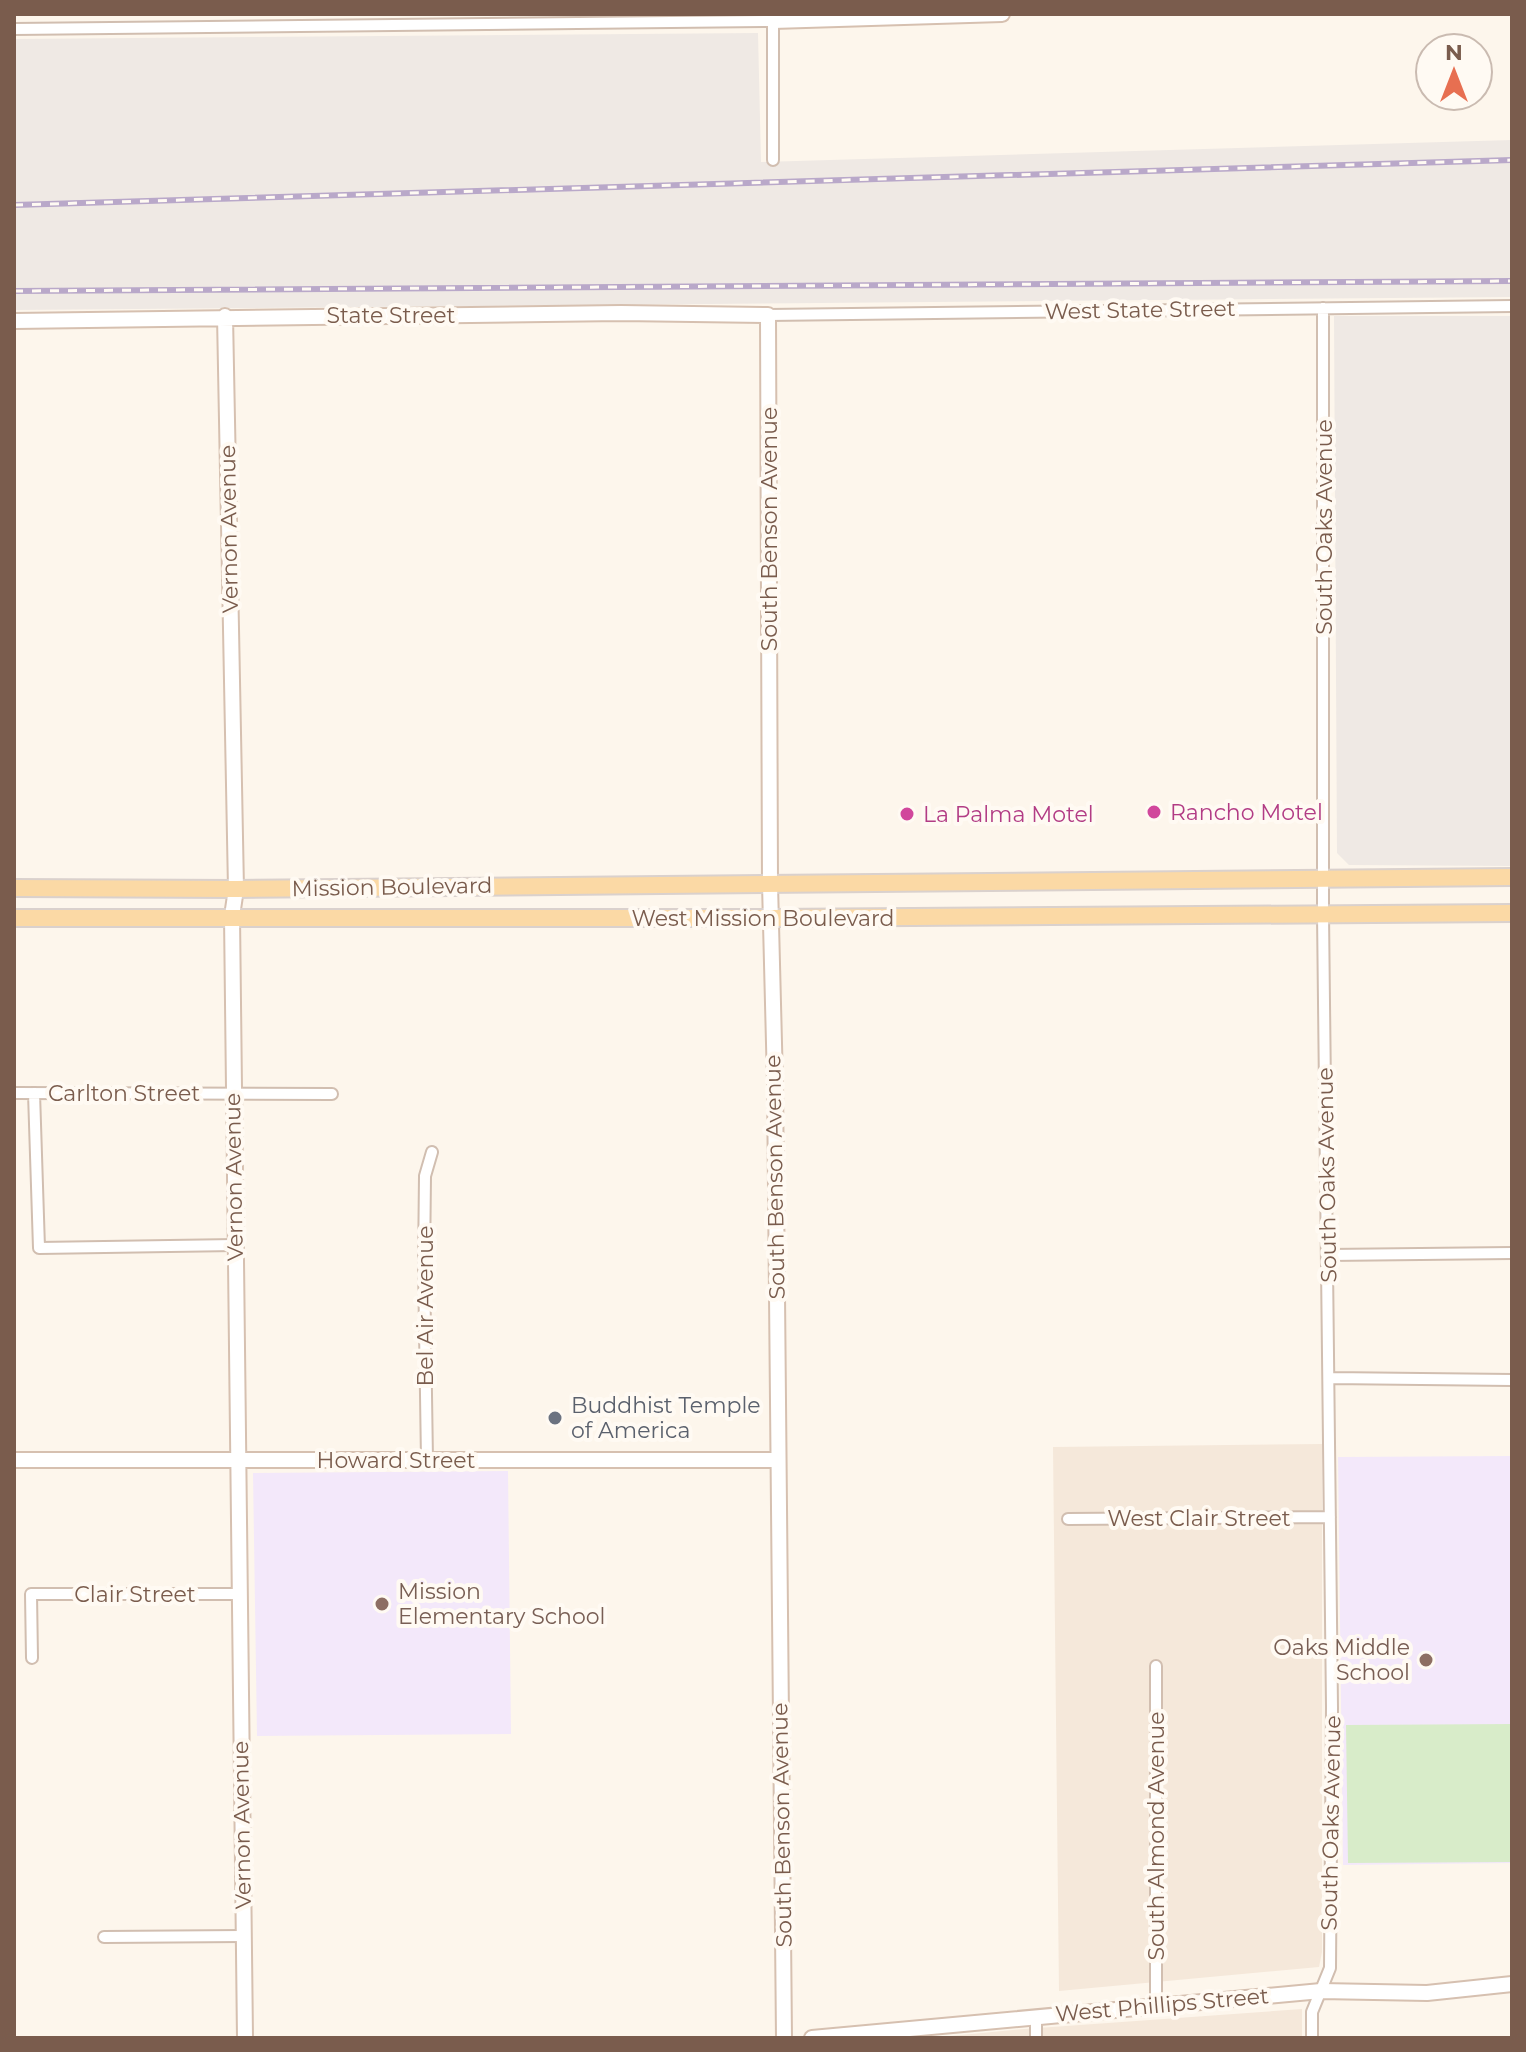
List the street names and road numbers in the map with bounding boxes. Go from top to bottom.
street label: West State Street [1044,295,1236,325]
street label: State Street [326,302,456,329]
street label: South Benson Avenue [756,407,783,651]
street label: South Oaks Avenue [1311,419,1338,635]
street label: Vernon Avenue [214,445,244,613]
street label: Mission Boulevard [291,872,493,902]
street label: West Mission Boulevard [632,905,894,932]
street label: South Benson Avenue [759,1054,791,1300]
street label: South Oaks Avenue [1312,1067,1342,1283]
street label: Carlton Street [48,1080,200,1107]
street label: Vernon Avenue [219,1093,249,1261]
street label: Bel Air Avenue [412,1226,439,1386]
street label: Howard Street [317,1447,476,1474]
street label: West Clair Street [1107,1505,1291,1532]
street label: Clair Street [74,1581,196,1608]
street label: South Benson Avenue [766,1702,798,1948]
street label: South Almond Avenue [1143,1711,1170,1961]
street label: South Oaks Avenue [1316,1715,1346,1931]
street label: Vernon Avenue [227,1741,257,1909]
street label: West Phillips Street [1054,1982,1270,2028]

